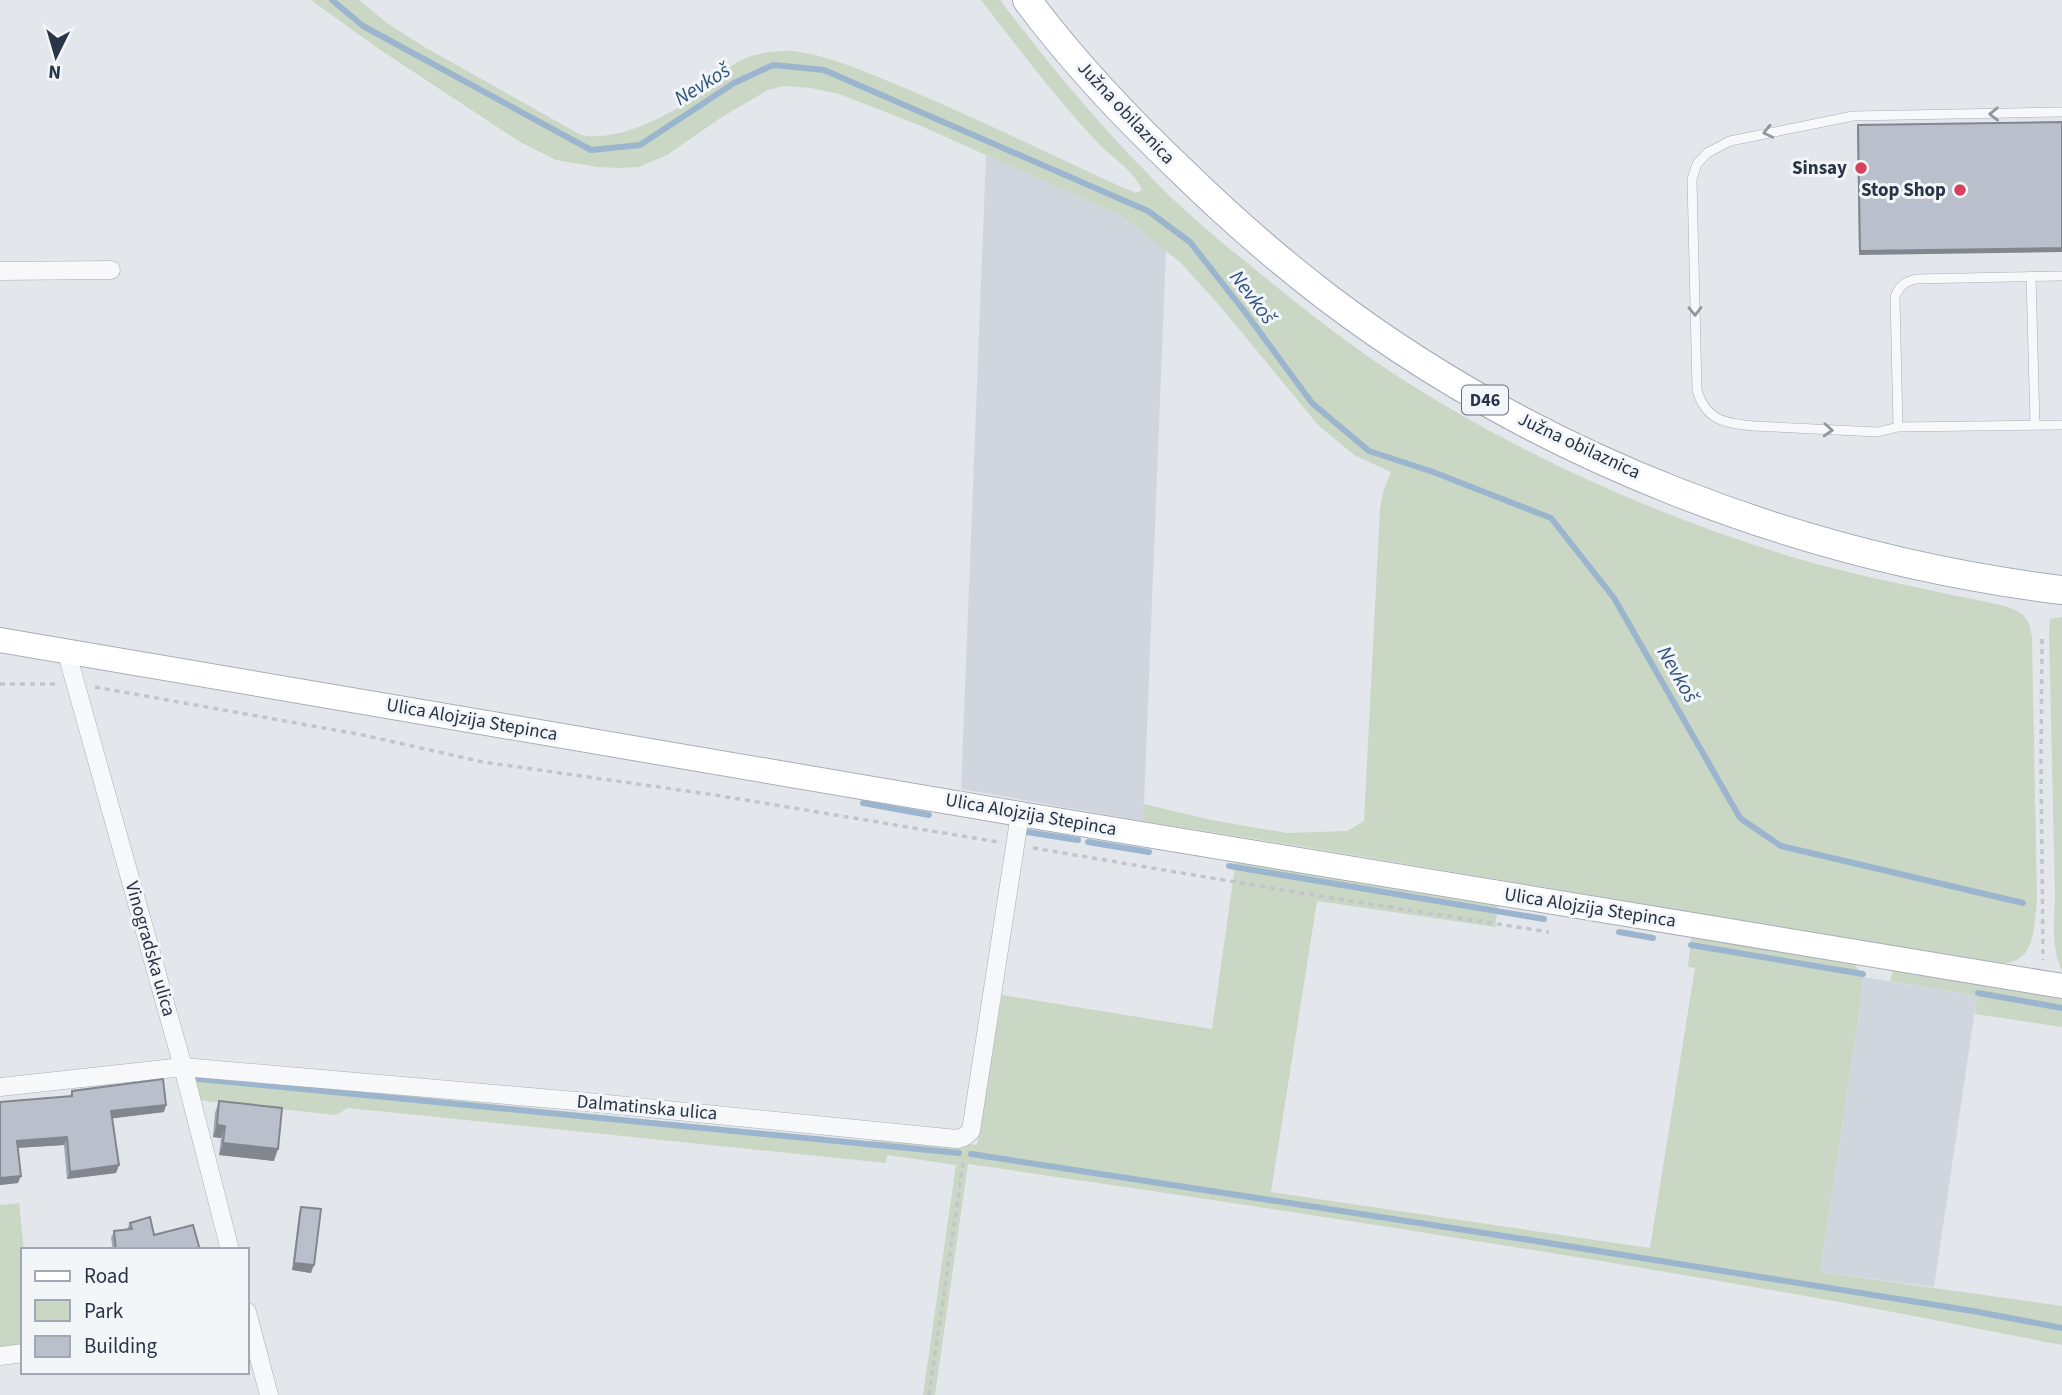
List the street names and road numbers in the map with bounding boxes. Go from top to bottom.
street label: Južna obilaznica [1071,55,1181,171]
road number: D46 [1462,386,1508,414]
street label: Južna obilaznica [1513,406,1645,486]
street label: Ulica Alojzija Stepinca [384,692,560,748]
street label: Ulica Alojzija Stepinca [943,787,1119,843]
street label: Vinogradska ulica [118,878,182,1020]
street label: Ulica Alojzija Stepinca [1502,881,1678,935]
street label: Dalmatinska ulica [576,1088,718,1128]

